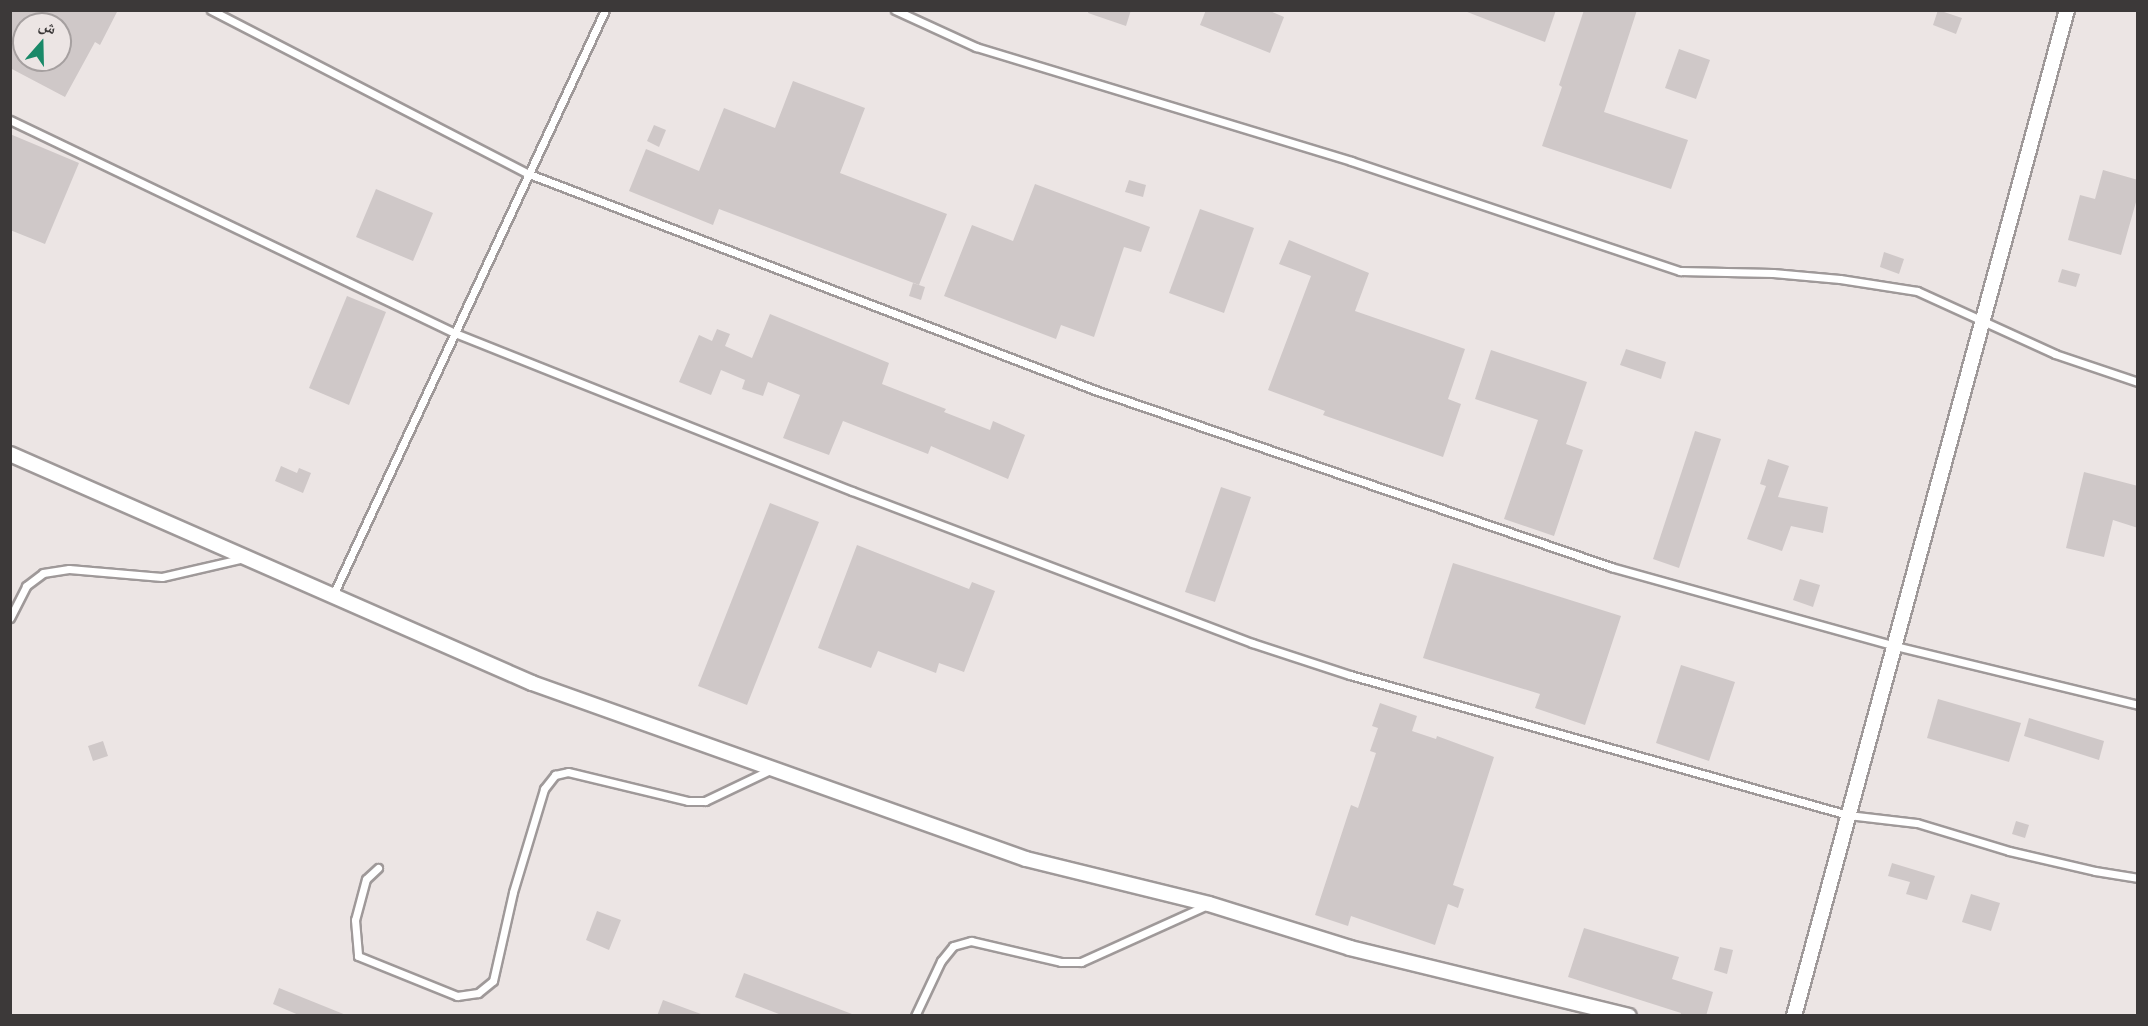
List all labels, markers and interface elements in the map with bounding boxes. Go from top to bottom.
north arrow [12,12,72,72]
text: ش [36,15,59,38]

